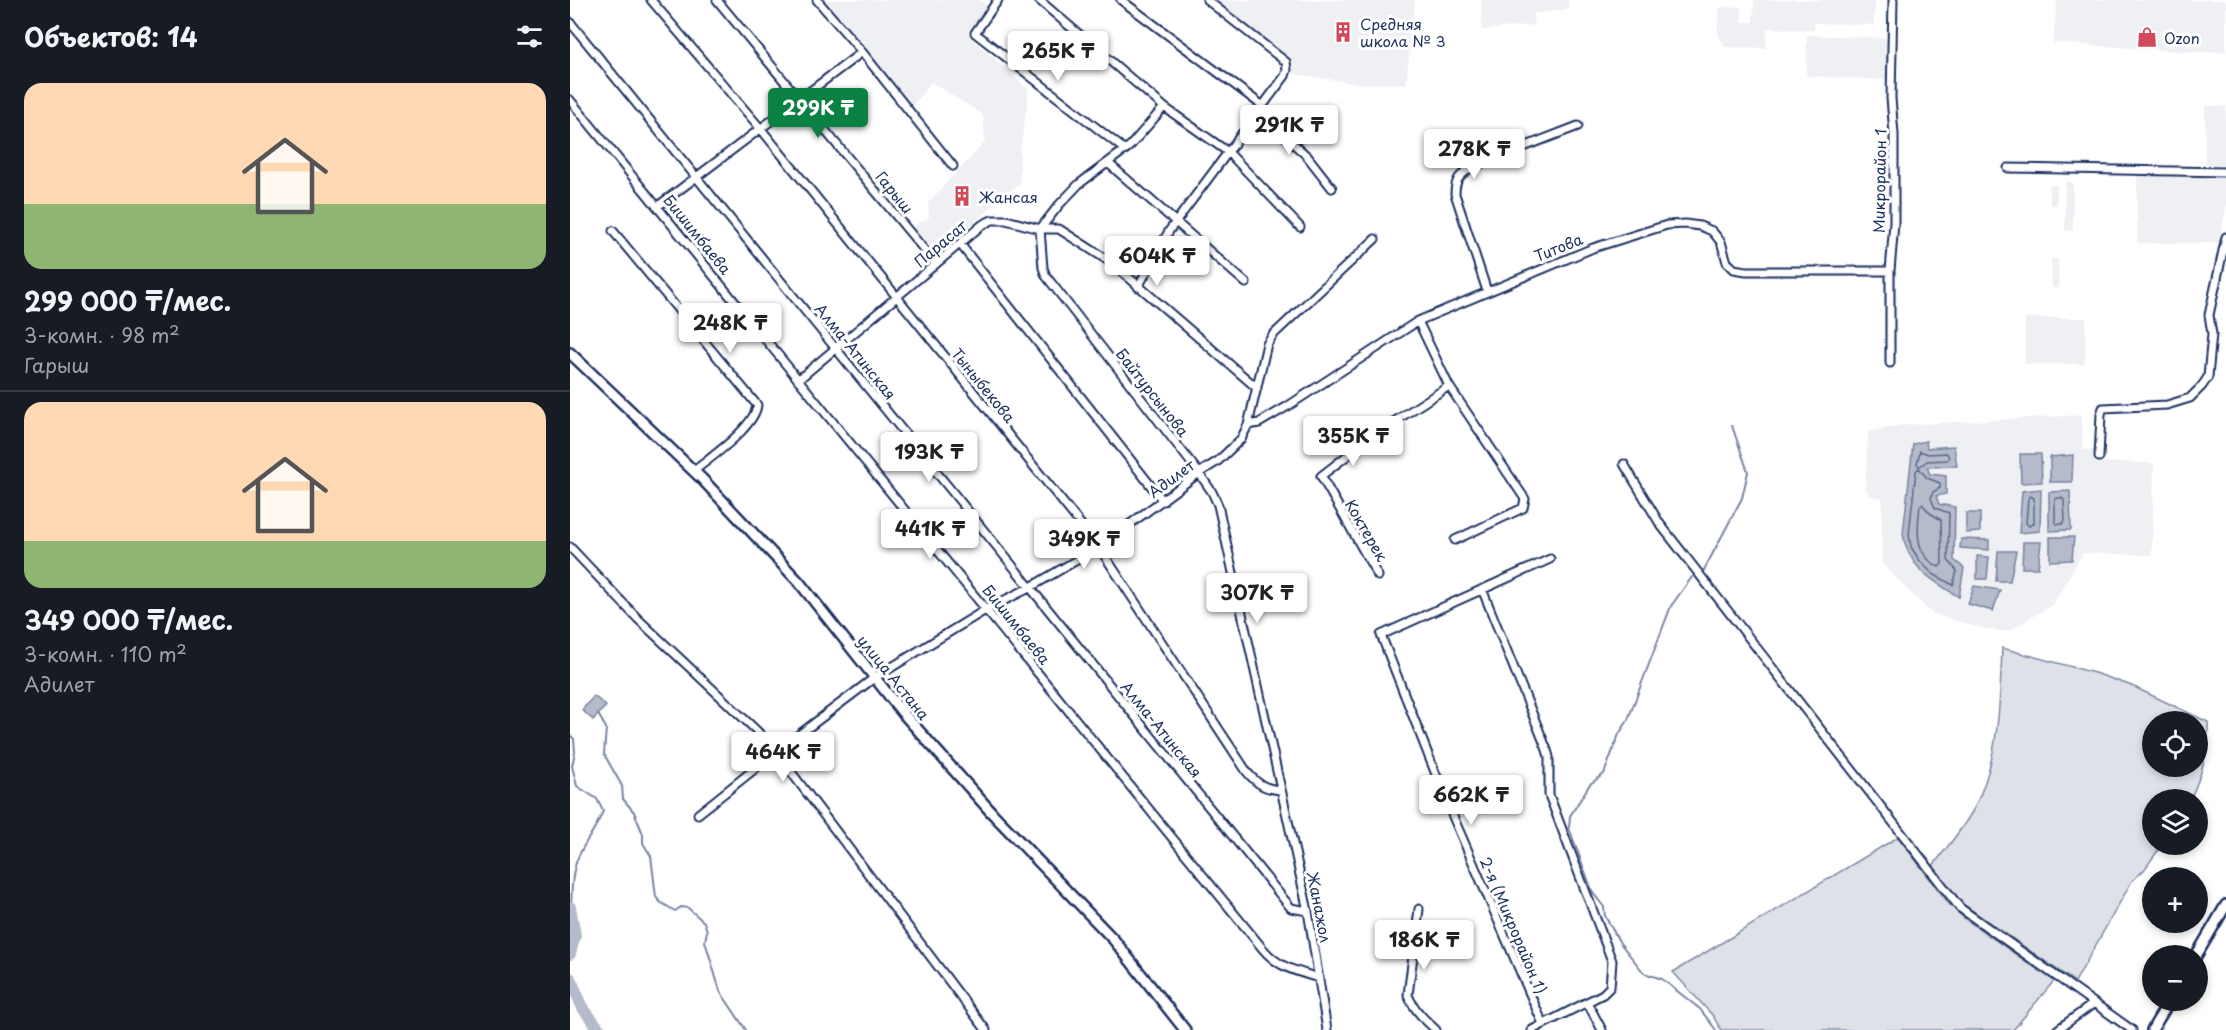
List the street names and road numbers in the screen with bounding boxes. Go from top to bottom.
street label: Микрорайон 1 [1867,129,1891,233]
street label: Гарыш [871,166,919,218]
street label: Бишимбаева [659,189,738,279]
street label: Парасат [909,214,972,272]
street label: Титова [1530,227,1586,267]
street label: Алма-Атинская [810,298,902,404]
street label: Тыныбекова [947,343,1022,428]
street label: Байтурсынова [1111,343,1195,442]
street label: Адилет [1143,453,1200,503]
street label: Коктерек [1340,495,1394,565]
street label: Бишимбаева [978,579,1057,669]
street label: улица Астана [852,630,936,725]
street label: Алма-Атинская [1116,676,1208,782]
street label: 2-я (Микрорайон 1) [1475,853,1553,997]
street label: Жанажол [1302,869,1338,944]

